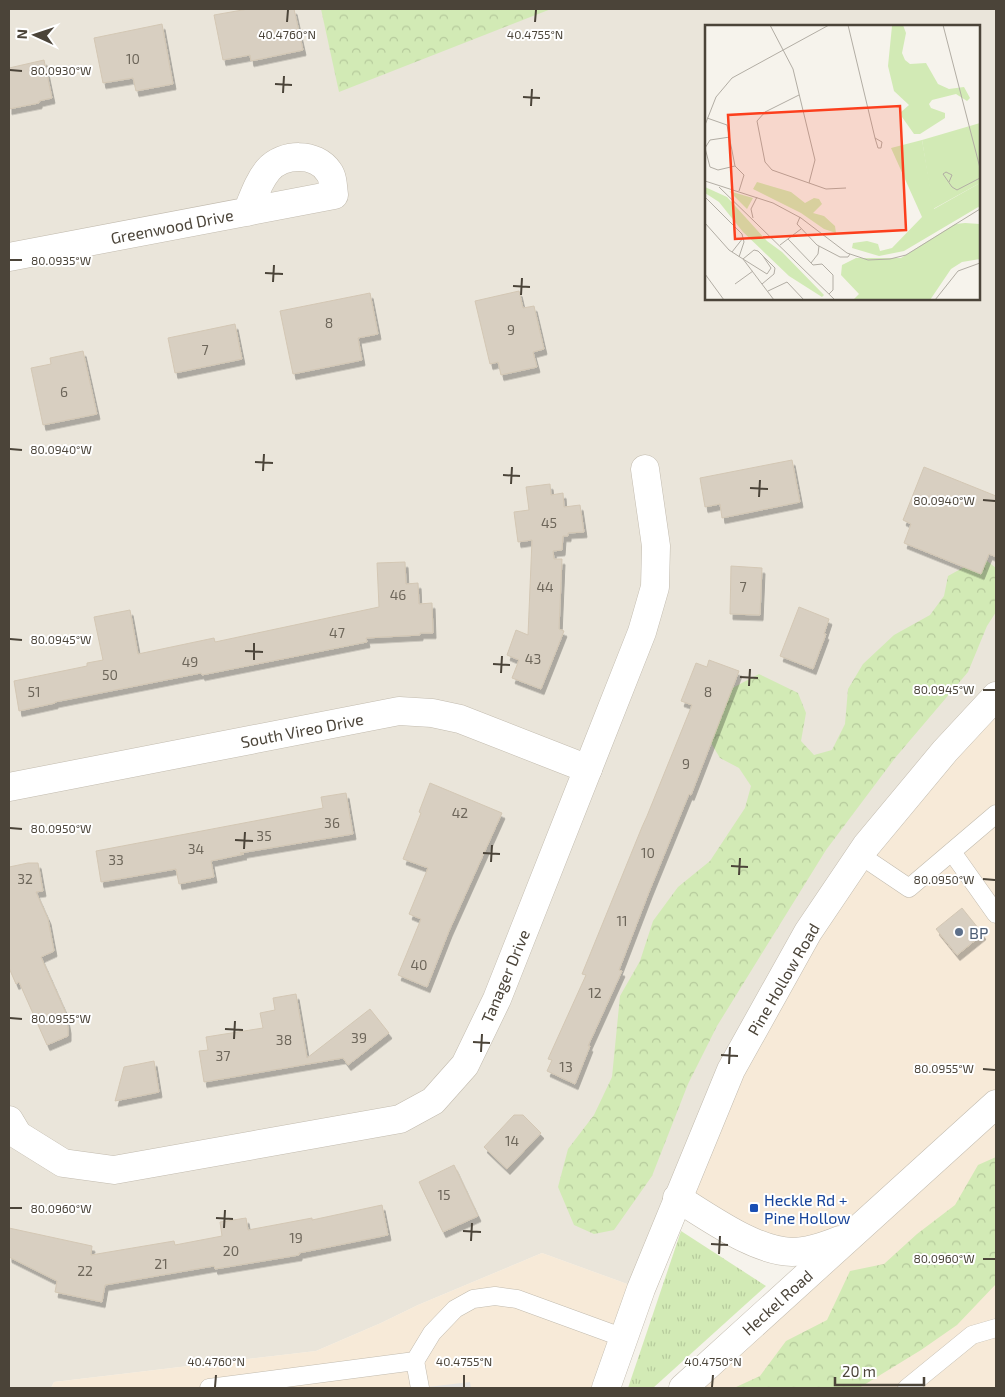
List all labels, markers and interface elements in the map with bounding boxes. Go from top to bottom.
north arrow [10,10,60,60]
inset map [705,25,980,300]
text: 40.4760°N [258,27,316,41]
text: 40.4755°N [507,27,563,41]
text: N [13,29,30,40]
house number: 10 [126,50,140,67]
text: 80.0930°W [30,63,92,77]
street label: Greenwood Drive [109,205,235,247]
text: 80.0935°W [31,253,91,267]
house number: 8 [325,314,333,331]
house number: 9 [507,321,515,338]
house number: 7 [201,341,209,358]
house number: 6 [60,383,68,400]
text: 80.0940°W [30,442,92,456]
text: 80.0940°W [913,493,975,507]
house number: 45 [541,514,557,531]
house number: 44 [536,578,554,595]
house number: 7 [739,578,747,595]
house number: 46 [390,586,406,603]
house number: 47 [329,624,345,641]
text: 80.0945°W [31,632,91,646]
house number: 43 [525,650,541,667]
house number: 49 [182,653,198,670]
house number: 50 [102,666,118,683]
text: 80.0945°W [914,682,974,696]
house number: 51 [27,683,41,700]
house number: 8 [704,683,712,700]
street label: South Vireo Drive [239,709,365,751]
house number: 9 [682,755,690,772]
house number: 42 [452,804,468,821]
house number: 36 [324,814,340,831]
text: 80.0950°W [31,821,91,835]
house number: 35 [256,827,272,844]
house number: 34 [188,840,204,857]
house number: 10 [641,844,655,861]
house number: 33 [108,851,124,868]
house number: 32 [17,870,33,887]
text: 80.0950°W [914,872,974,886]
house number: 11 [616,912,628,929]
street label: Pine Hollow Road [743,919,823,1039]
place label: BP [969,923,988,942]
street label: Tanager Drive [477,926,533,1026]
marker: BP [953,926,965,938]
house number: 40 [410,956,428,973]
house number: 12 [588,984,602,1001]
text: 80.0955°W [31,1011,91,1025]
house number: 39 [351,1029,367,1046]
house number: 38 [276,1031,292,1048]
house number: 37 [216,1047,230,1064]
house number: 13 [559,1058,573,1075]
text: 80.0955°W [914,1061,974,1075]
house number: 14 [505,1132,519,1149]
house number: 15 [437,1186,451,1203]
place label: Heckle Rd + Pine Hollow [764,1190,850,1227]
text: 80.0960°W [30,1201,92,1215]
marker: Heckle Rd + Pine Hollow [748,1202,760,1214]
house number: 19 [289,1229,303,1246]
house number: 20 [223,1242,239,1259]
text: 80.0960°W [913,1251,975,1265]
house number: 21 [154,1255,168,1272]
house number: 22 [77,1262,93,1279]
street label: Heckel Road [738,1265,816,1339]
text: 40.4760°N [187,1354,245,1368]
text: 40.4755°N [436,1354,492,1368]
text: 40.4750°N [684,1354,742,1368]
scale bar [835,1354,924,1386]
text: 20 m [842,1362,876,1380]

